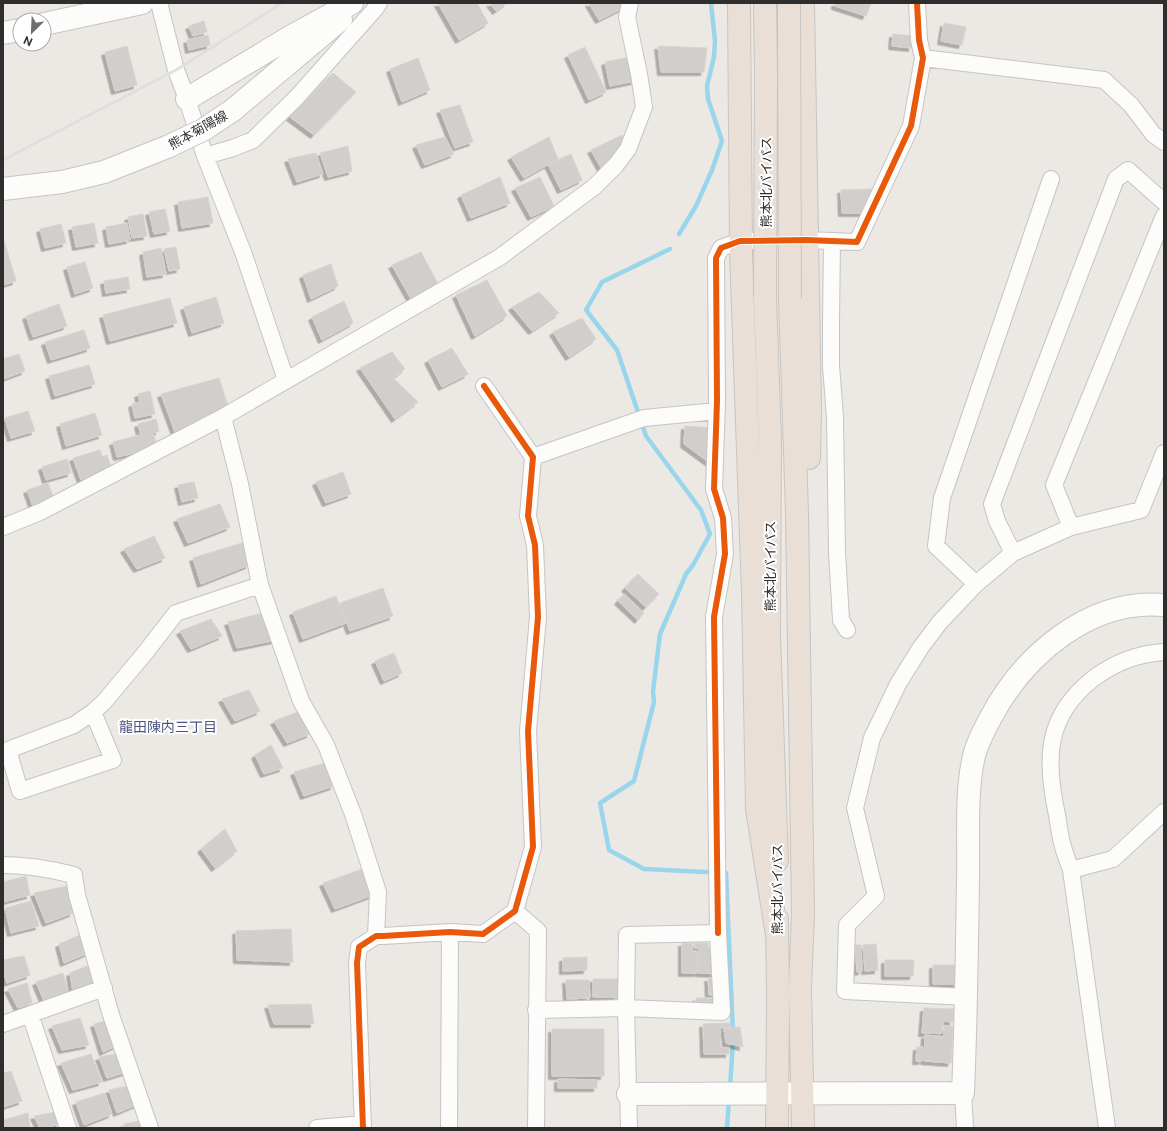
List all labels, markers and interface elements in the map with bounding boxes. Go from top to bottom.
north arrow [12,12,52,52]
text: N [22,34,34,48]
street label: 熊本菊陽線 [166,108,230,152]
street label: 熊本北バイパス [759,137,774,227]
street label: 熊本北バイパス [763,521,778,611]
district label: 龍田陳内三丁目 [119,719,217,735]
street label: 熊本北バイパス [770,844,785,934]

